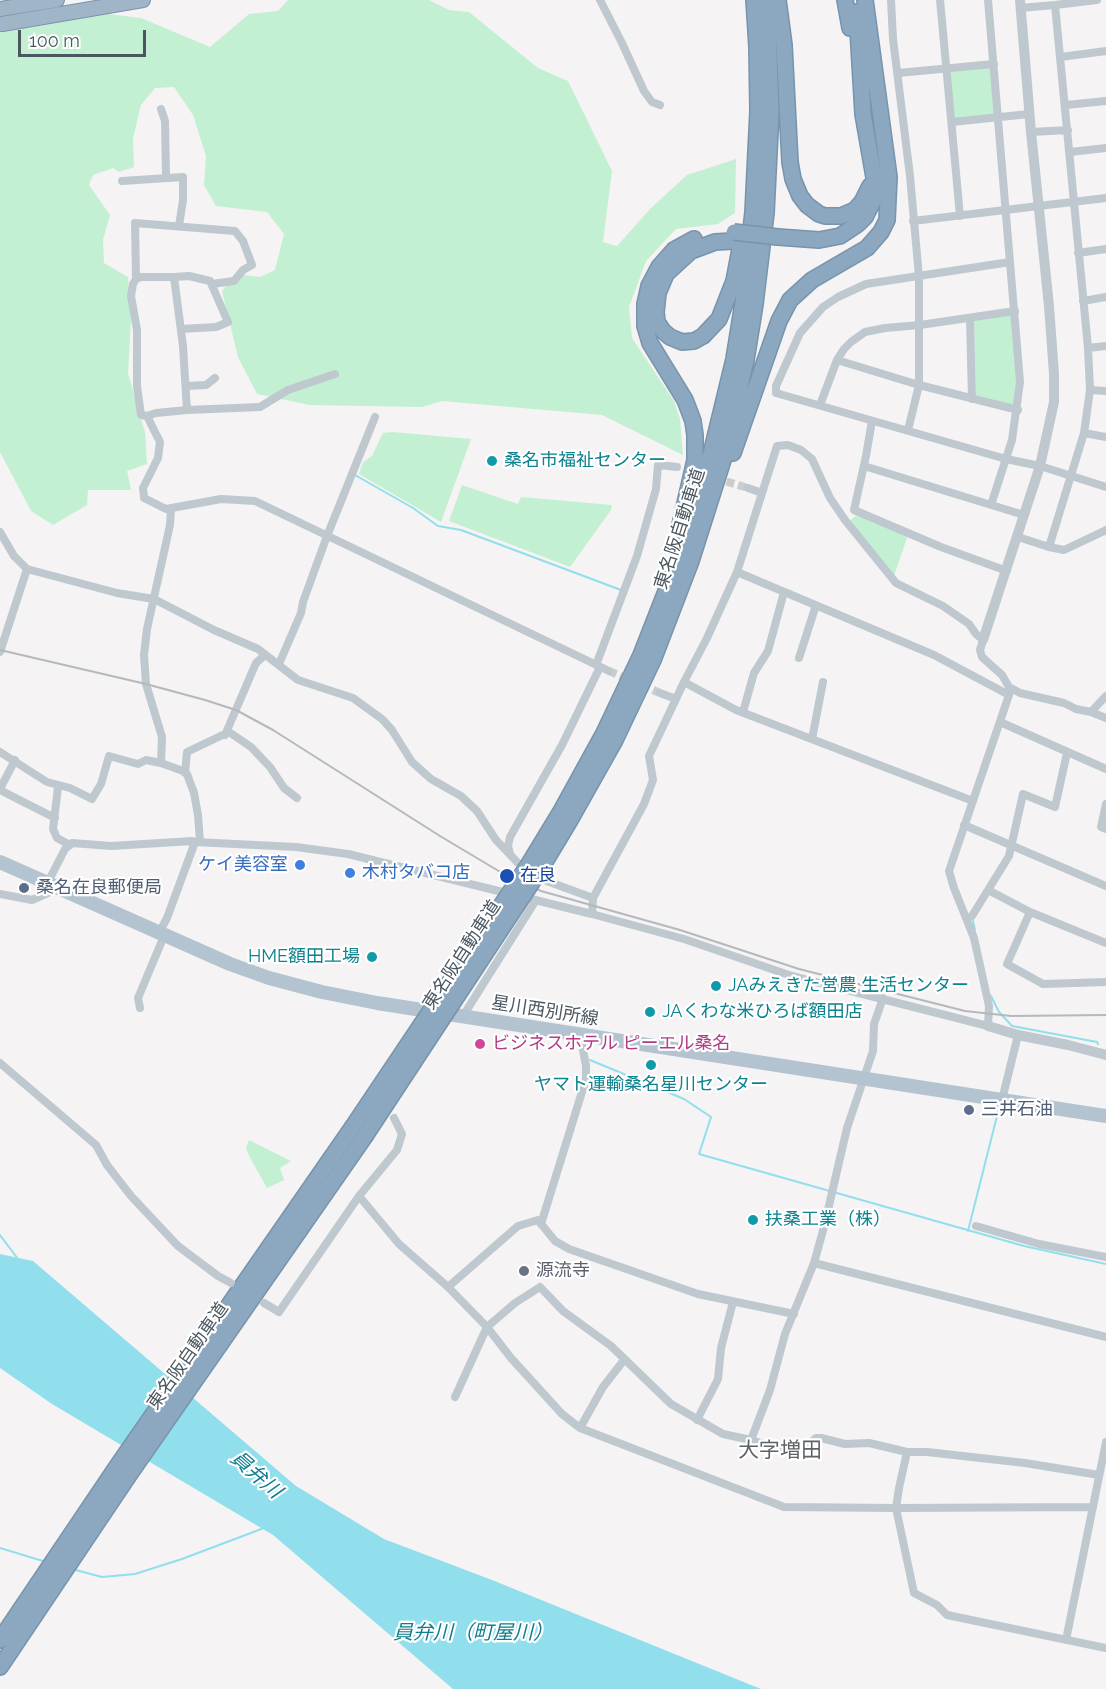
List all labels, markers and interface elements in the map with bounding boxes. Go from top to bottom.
scale bar [21,18,148,56]
text: 100 m [29,30,80,51]
place label: 桑名市福祉センター [504,450,666,472]
marker: 桑名市福祉センター [485,454,499,468]
street label: 東名阪自動車道 [650,466,710,592]
place label: ケイ美容室 [198,854,288,876]
marker: ケイ美容室 [293,858,307,872]
place label: 木村タバコ店 [362,862,470,884]
place label: 在良 [520,865,556,887]
marker: 木村タバコ店 [343,866,357,880]
marker: 在良 [498,867,516,885]
place label: 桑名在良郵便局 [36,877,162,899]
marker: 桑名在良郵便局 [17,881,31,895]
street label: 東名阪自動車道 [419,896,505,1014]
place label: HME額田工場 [248,946,360,968]
marker: HME額田工場 [365,950,379,964]
place label: JAみえきた営農 生活センター [728,975,969,997]
marker: JAみえきた営農 生活センター [709,979,723,993]
street label: 星川西別所線 [490,992,600,1030]
place label: JAくわな米ひろば額田店 [662,1001,863,1023]
marker: JAくわな米ひろば額田店 [643,1005,657,1019]
place label: ビジネスホテル ピーエル桑名 [492,1033,731,1055]
marker: ビジネスホテル ピーエル桑名 [473,1037,487,1051]
marker: ヤマト運輸桑名星川センター [644,1058,658,1072]
place label: ヤマト運輸桑名星川センター [534,1074,768,1096]
place label: 三井石油 [981,1099,1053,1121]
marker: 三井石油 [962,1103,976,1117]
place label: 扶桑工業（株） [765,1209,891,1231]
marker: 扶桑工業（株） [746,1213,760,1227]
place label: 源流寺 [536,1260,590,1282]
marker: 源流寺 [517,1264,531,1278]
street label: 東名阪自動車道 [143,1298,233,1414]
district label: 大字増田 [738,1438,822,1464]
water label: 員弁川 [225,1446,287,1504]
water label: 員弁川（町屋川） [393,1621,553,1645]

